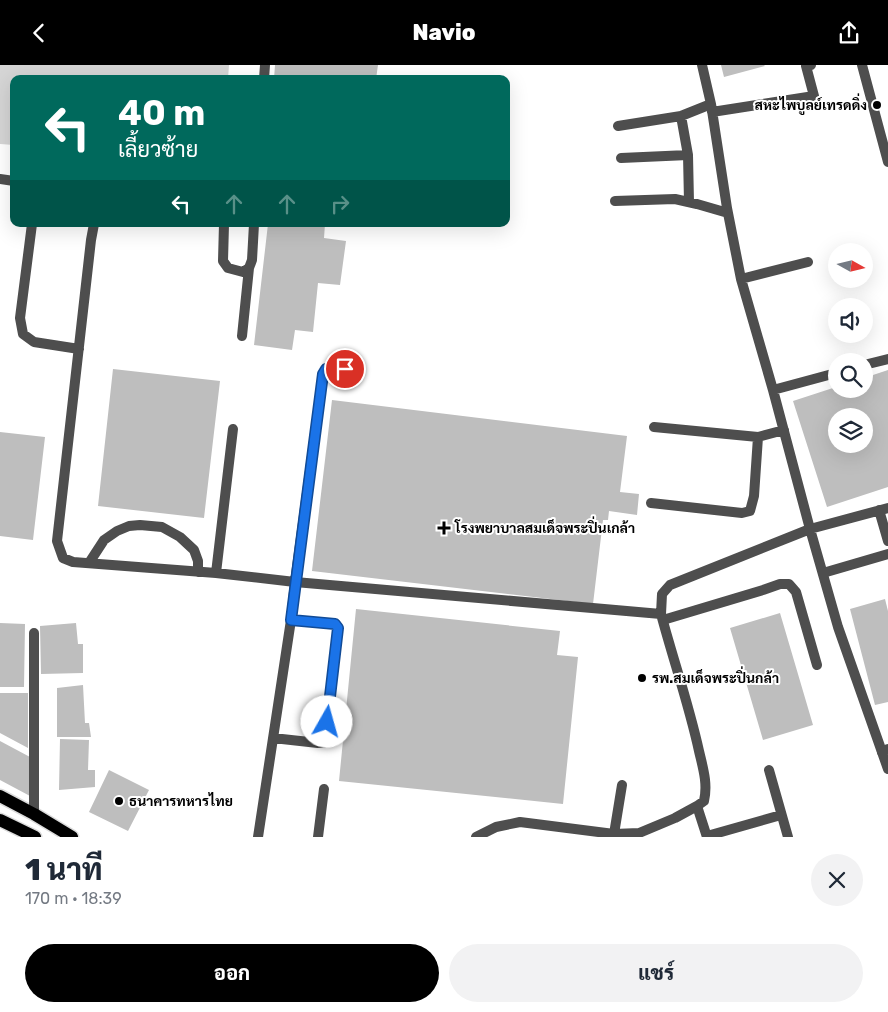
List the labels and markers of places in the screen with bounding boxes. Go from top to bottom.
place label: สหะไพบูลย์เทรดดิ่ง [755,93,867,116]
marker: สหะไพบูลย์เทรดดิ่ง [871,99,883,111]
pin [324,348,366,390]
place label: โรงพยาบาลสมเด็จพระปิ่นเกล้า [454,516,635,537]
marker: โรงพยาบาลสมเด็จพระปิ่นเกล้า [437,521,451,535]
place label: รพ.สมเด็จพระปิ่นกล้า [652,666,779,687]
marker: รพ.สมเด็จพระปิ่นกล้า [636,672,648,684]
place label: ธนาคารทหารไทย [129,792,233,810]
marker: ธนาคารทหารไทย [113,795,125,807]

